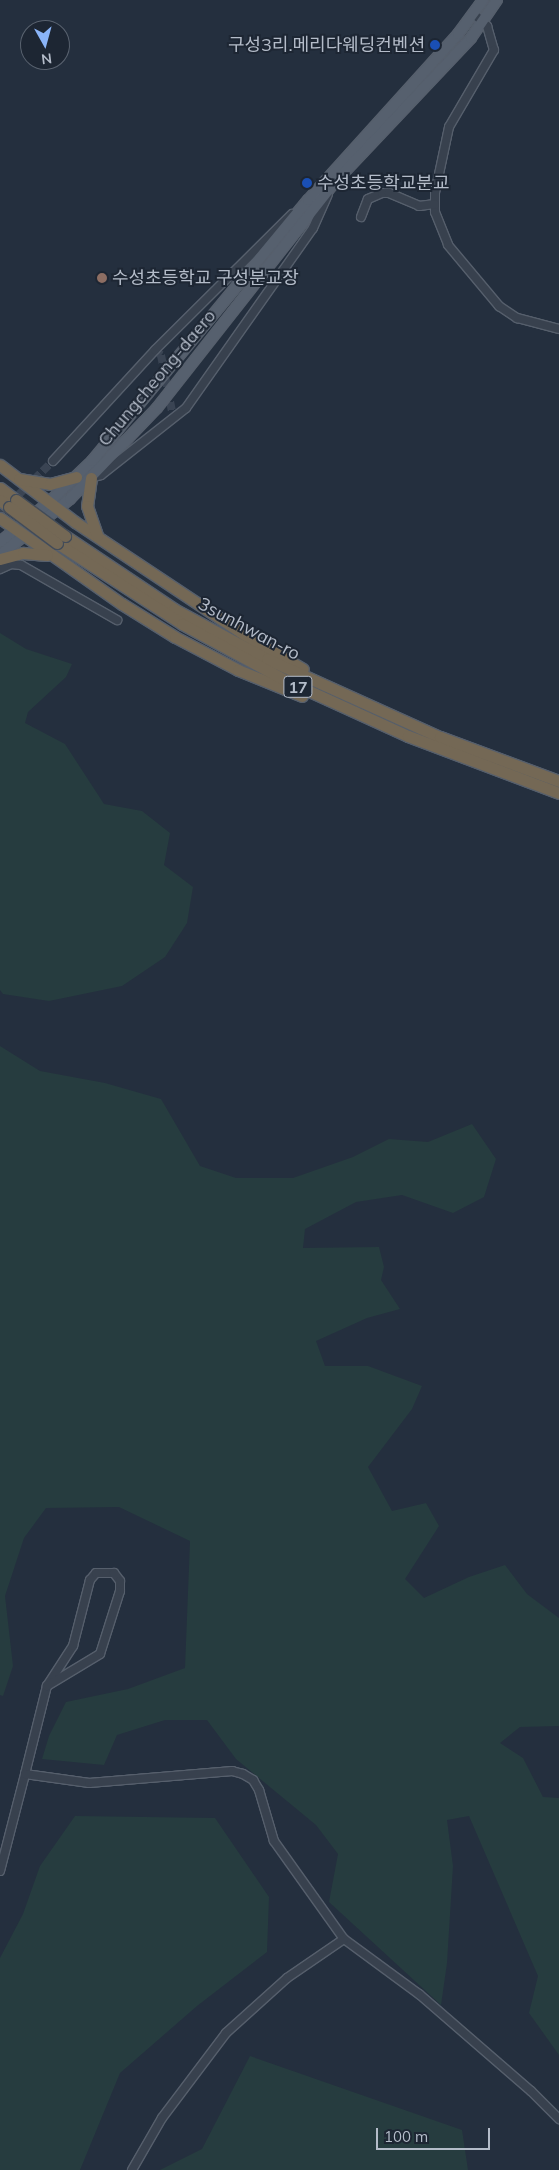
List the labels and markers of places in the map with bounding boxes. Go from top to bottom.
place label: 구성3리.메리다웨딩컨벤션 [228,34,425,56]
marker: 구성3리.메리다웨딩컨벤션 [429,39,441,51]
place label: 수성초등학교분교 [317,172,449,194]
marker: 수성초등학교분교 [301,177,313,189]
place label: 수성초등학교 구성분교장 [112,267,299,289]
marker: 수성초등학교 구성분교장 [96,272,108,284]

